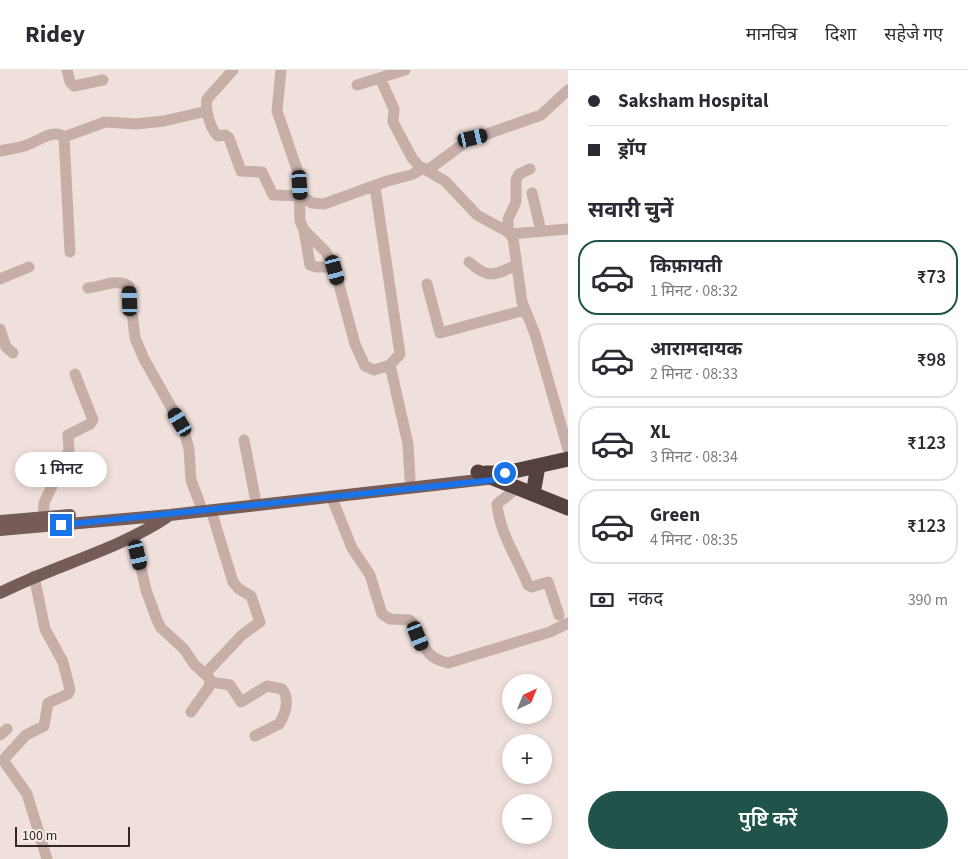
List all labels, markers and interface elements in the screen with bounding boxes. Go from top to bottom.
text: Ridey [25,17,85,52]
text: मानचित्र [746,22,797,47]
text: दिशा [825,22,856,47]
text: सहेजे गए [884,22,943,47]
text: Saksham Hospital [618,88,769,115]
car [456,127,489,149]
text: ड्रॉप [618,136,646,163]
car [291,170,308,200]
text: सवारी चुनें [588,194,673,226]
text: किफ़ायती [650,253,722,280]
car [323,254,346,286]
icon: car [590,255,635,300]
text: ₹73 [917,264,946,291]
text: 1 मिनट · 08:32 [650,280,738,302]
car [121,286,138,316]
text: आरामदायक [650,336,742,363]
icon: car [590,338,635,383]
text: ₹98 [917,347,946,374]
text: 2 मिनट · 08:33 [650,363,738,385]
car [165,405,194,439]
text: XL [650,419,671,446]
icon: car [590,421,635,466]
text: ₹123 [907,430,946,457]
text: 3 मिनट · 08:34 [650,446,738,468]
callout: 1 मिनट [15,452,107,488]
text: 1 मिनट [39,458,83,480]
route start [494,462,516,484]
text: Green [650,502,700,529]
icon: car [590,504,635,549]
text: ₹123 [907,513,946,540]
route end [50,514,72,536]
text: 4 मिनट · 08:35 [650,529,738,551]
car [127,539,148,571]
icon: cash [588,586,616,614]
text: नकद [628,586,663,613]
text: 390 m [908,589,948,611]
car [405,619,430,653]
north arrow [502,674,552,724]
map controls [502,674,552,844]
button: + [502,734,552,784]
button: पुष्टि करें [588,791,948,849]
button: − [502,794,552,844]
scale bar [15,824,130,847]
text: 100 m [22,826,57,846]

